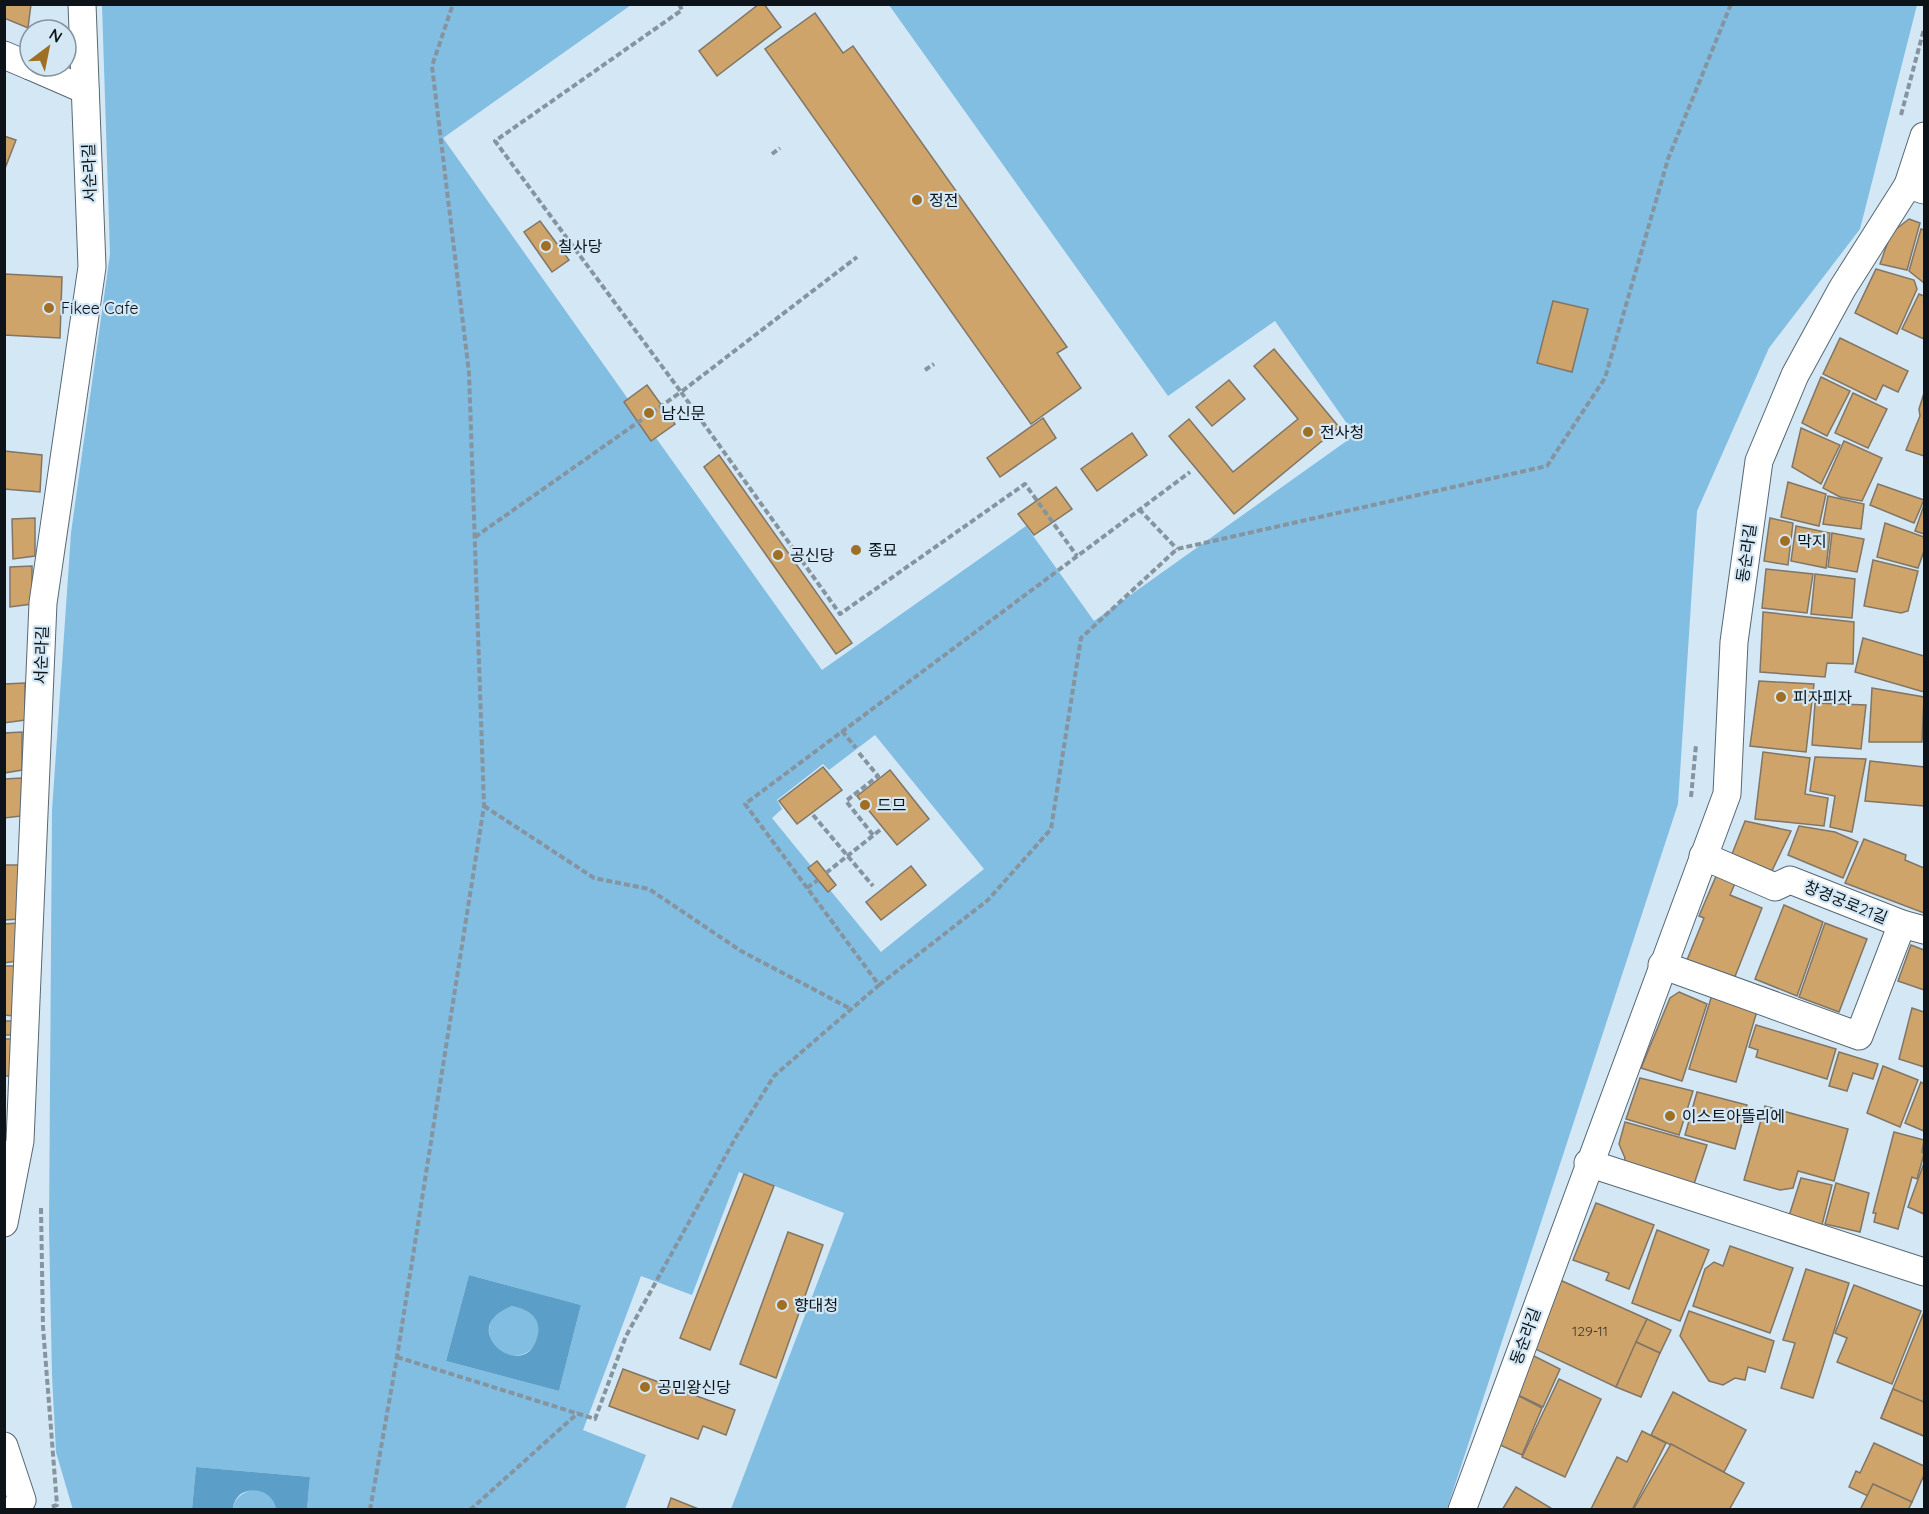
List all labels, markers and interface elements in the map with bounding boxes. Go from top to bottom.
north arrow [18,18,78,78]
text: N [46,24,66,47]
street label: 서순라길 [78,143,100,203]
place label: 정전 [929,190,958,210]
marker: 정전 [910,193,924,207]
place label: 칠사당 [558,236,602,256]
marker: 칠사당 [539,239,553,253]
place label: Fikee Cafe [61,298,138,318]
marker: Fikee Cafe [42,301,56,315]
place label: 남신문 [661,403,705,423]
marker: 남신문 [642,406,656,420]
place label: 전사청 [1320,422,1364,442]
marker: 전사청 [1301,425,1315,439]
street label: 동순라길 [1732,522,1760,584]
place label: 막지 [1797,531,1826,551]
marker: 막지 [1778,534,1792,548]
place label: 종묘 [868,540,897,560]
marker: 종묘 [849,543,863,557]
place label: 공신당 [790,545,834,565]
marker: 공신당 [771,548,785,562]
street label: 서순라길 [30,625,52,685]
place label: 피자피자 [1793,687,1852,707]
marker: 피자피자 [1774,690,1788,704]
place label: 드므 [877,795,906,815]
marker: 드므 [858,798,872,812]
street label: 창경궁로21길 [1801,876,1891,928]
place label: 이스트아뜰리에 [1682,1106,1785,1126]
marker: 이스트아뜰리에 [1663,1109,1677,1123]
place label: 향대청 [794,1295,838,1315]
marker: 향대청 [775,1298,789,1312]
street label: 동순라길 [1506,1305,1544,1367]
house number: 129-11 [1572,1322,1608,1340]
place label: 공민왕신당 [657,1377,731,1397]
marker: 공민왕신당 [638,1380,652,1394]

